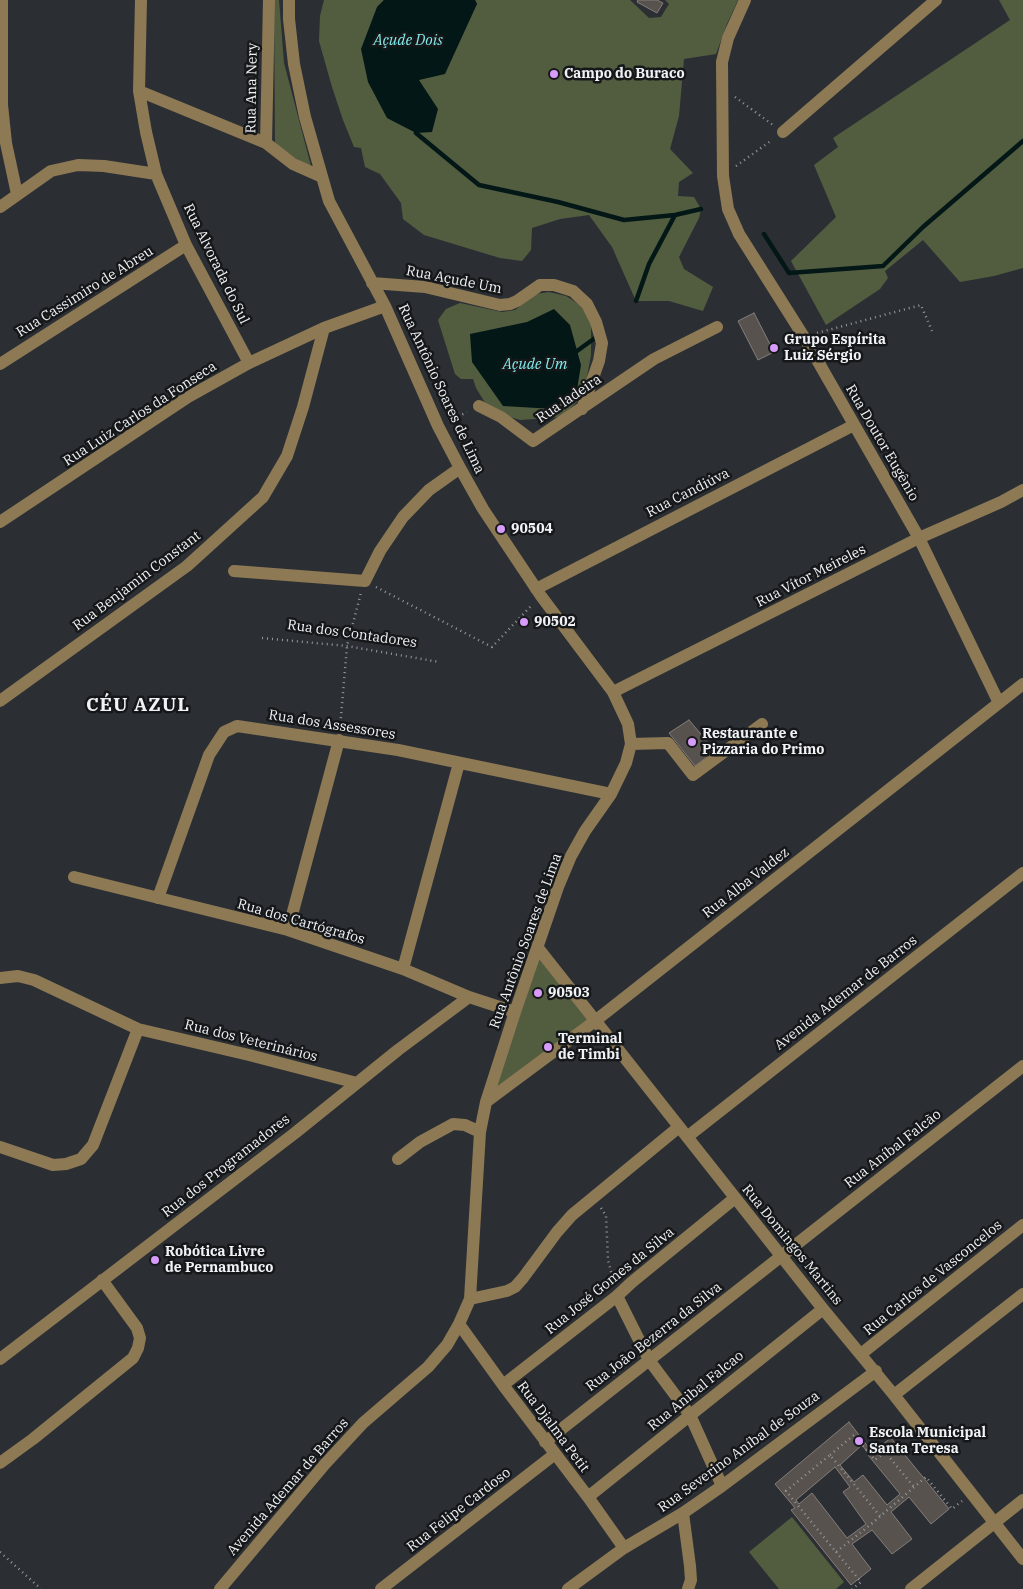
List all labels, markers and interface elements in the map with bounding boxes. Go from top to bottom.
water label: Açude Dois [373,32,443,50]
street label: Rua Ana Nery [243,42,261,134]
place label: Campo do Buraco [564,66,685,82]
marker: Campo do Buraco [548,68,560,80]
street label: Rua Alvorada do Sul [180,201,252,327]
street label: Rua Cassimiro de Abreu [13,243,157,341]
street label: Rua Açude Um [405,262,503,298]
street label: Rua Antônio Soares de Lima [394,301,488,477]
place label: Grupo Espírita Luiz Sérgio [784,332,886,364]
marker: Grupo Espírita Luiz Sérgio [768,342,780,354]
water label: Açude Um [503,356,567,374]
street label: Rua Luiz Carlos da Fonseca [60,358,220,470]
street label: Rua ladeira [533,371,605,427]
street label: Rua Doutor Eugênio [842,382,922,504]
street label: Rua Candiúva [644,465,732,521]
place label: 90504 [511,521,553,537]
marker: 90504 [495,523,507,535]
street label: Rua Benjamin Constant [70,527,204,635]
street label: Rua Vítor Meireles [753,541,869,611]
place label: 90502 [534,614,576,630]
marker: 90502 [518,616,530,628]
street label: Rua dos Contadores [286,617,418,651]
district label: CÉU AZUL [85,695,191,717]
street label: Rua dos Assessores [267,707,397,743]
place label: Restaurante e Pizzaria do Primo [702,726,824,759]
marker: Restaurante e Pizzaria do Primo [686,736,698,748]
street label: Rua Alba Valdez [699,844,793,922]
street label: Rua Antônio Soares de Lima [486,851,566,1031]
street label: Rua dos Cartógrafos [235,896,367,948]
street label: Avenida Ademar de Barros [771,932,921,1054]
place label: 90503 [548,985,590,1001]
marker: 90503 [532,987,544,999]
street label: Rua dos Veterinários [183,1016,319,1066]
place label: Terminal de Timbi [558,1031,622,1064]
marker: Terminal de Timbi [542,1041,554,1053]
street label: Rua Aníbal Falcão [841,1106,945,1192]
street label: Rua dos Programadores [159,1111,293,1221]
street label: Rua Domingos Martins [738,1181,846,1309]
street label: Rua Carlos de Vasconcelos [860,1217,1006,1339]
street label: Rua José Gomes da Silva [542,1224,678,1338]
place label: Robótica Livre de Pernambuco [165,1244,273,1276]
marker: Robótica Livre de Pernambuco [149,1254,161,1266]
street label: Rua João Bezerra da Silva [583,1279,725,1395]
street label: Rua Anibal Falcao [645,1347,747,1435]
street label: Rua Djalma Petit [513,1378,593,1476]
street label: Rua Severino Aníbal de Souza [655,1388,823,1516]
street label: Avenida Ademar de Barros [224,1415,352,1559]
place label: Escola Municipal Santa Teresa [869,1425,986,1458]
marker: Escola Municipal Santa Teresa [853,1435,865,1447]
street label: Rua Felipe Cardoso [404,1464,514,1556]

